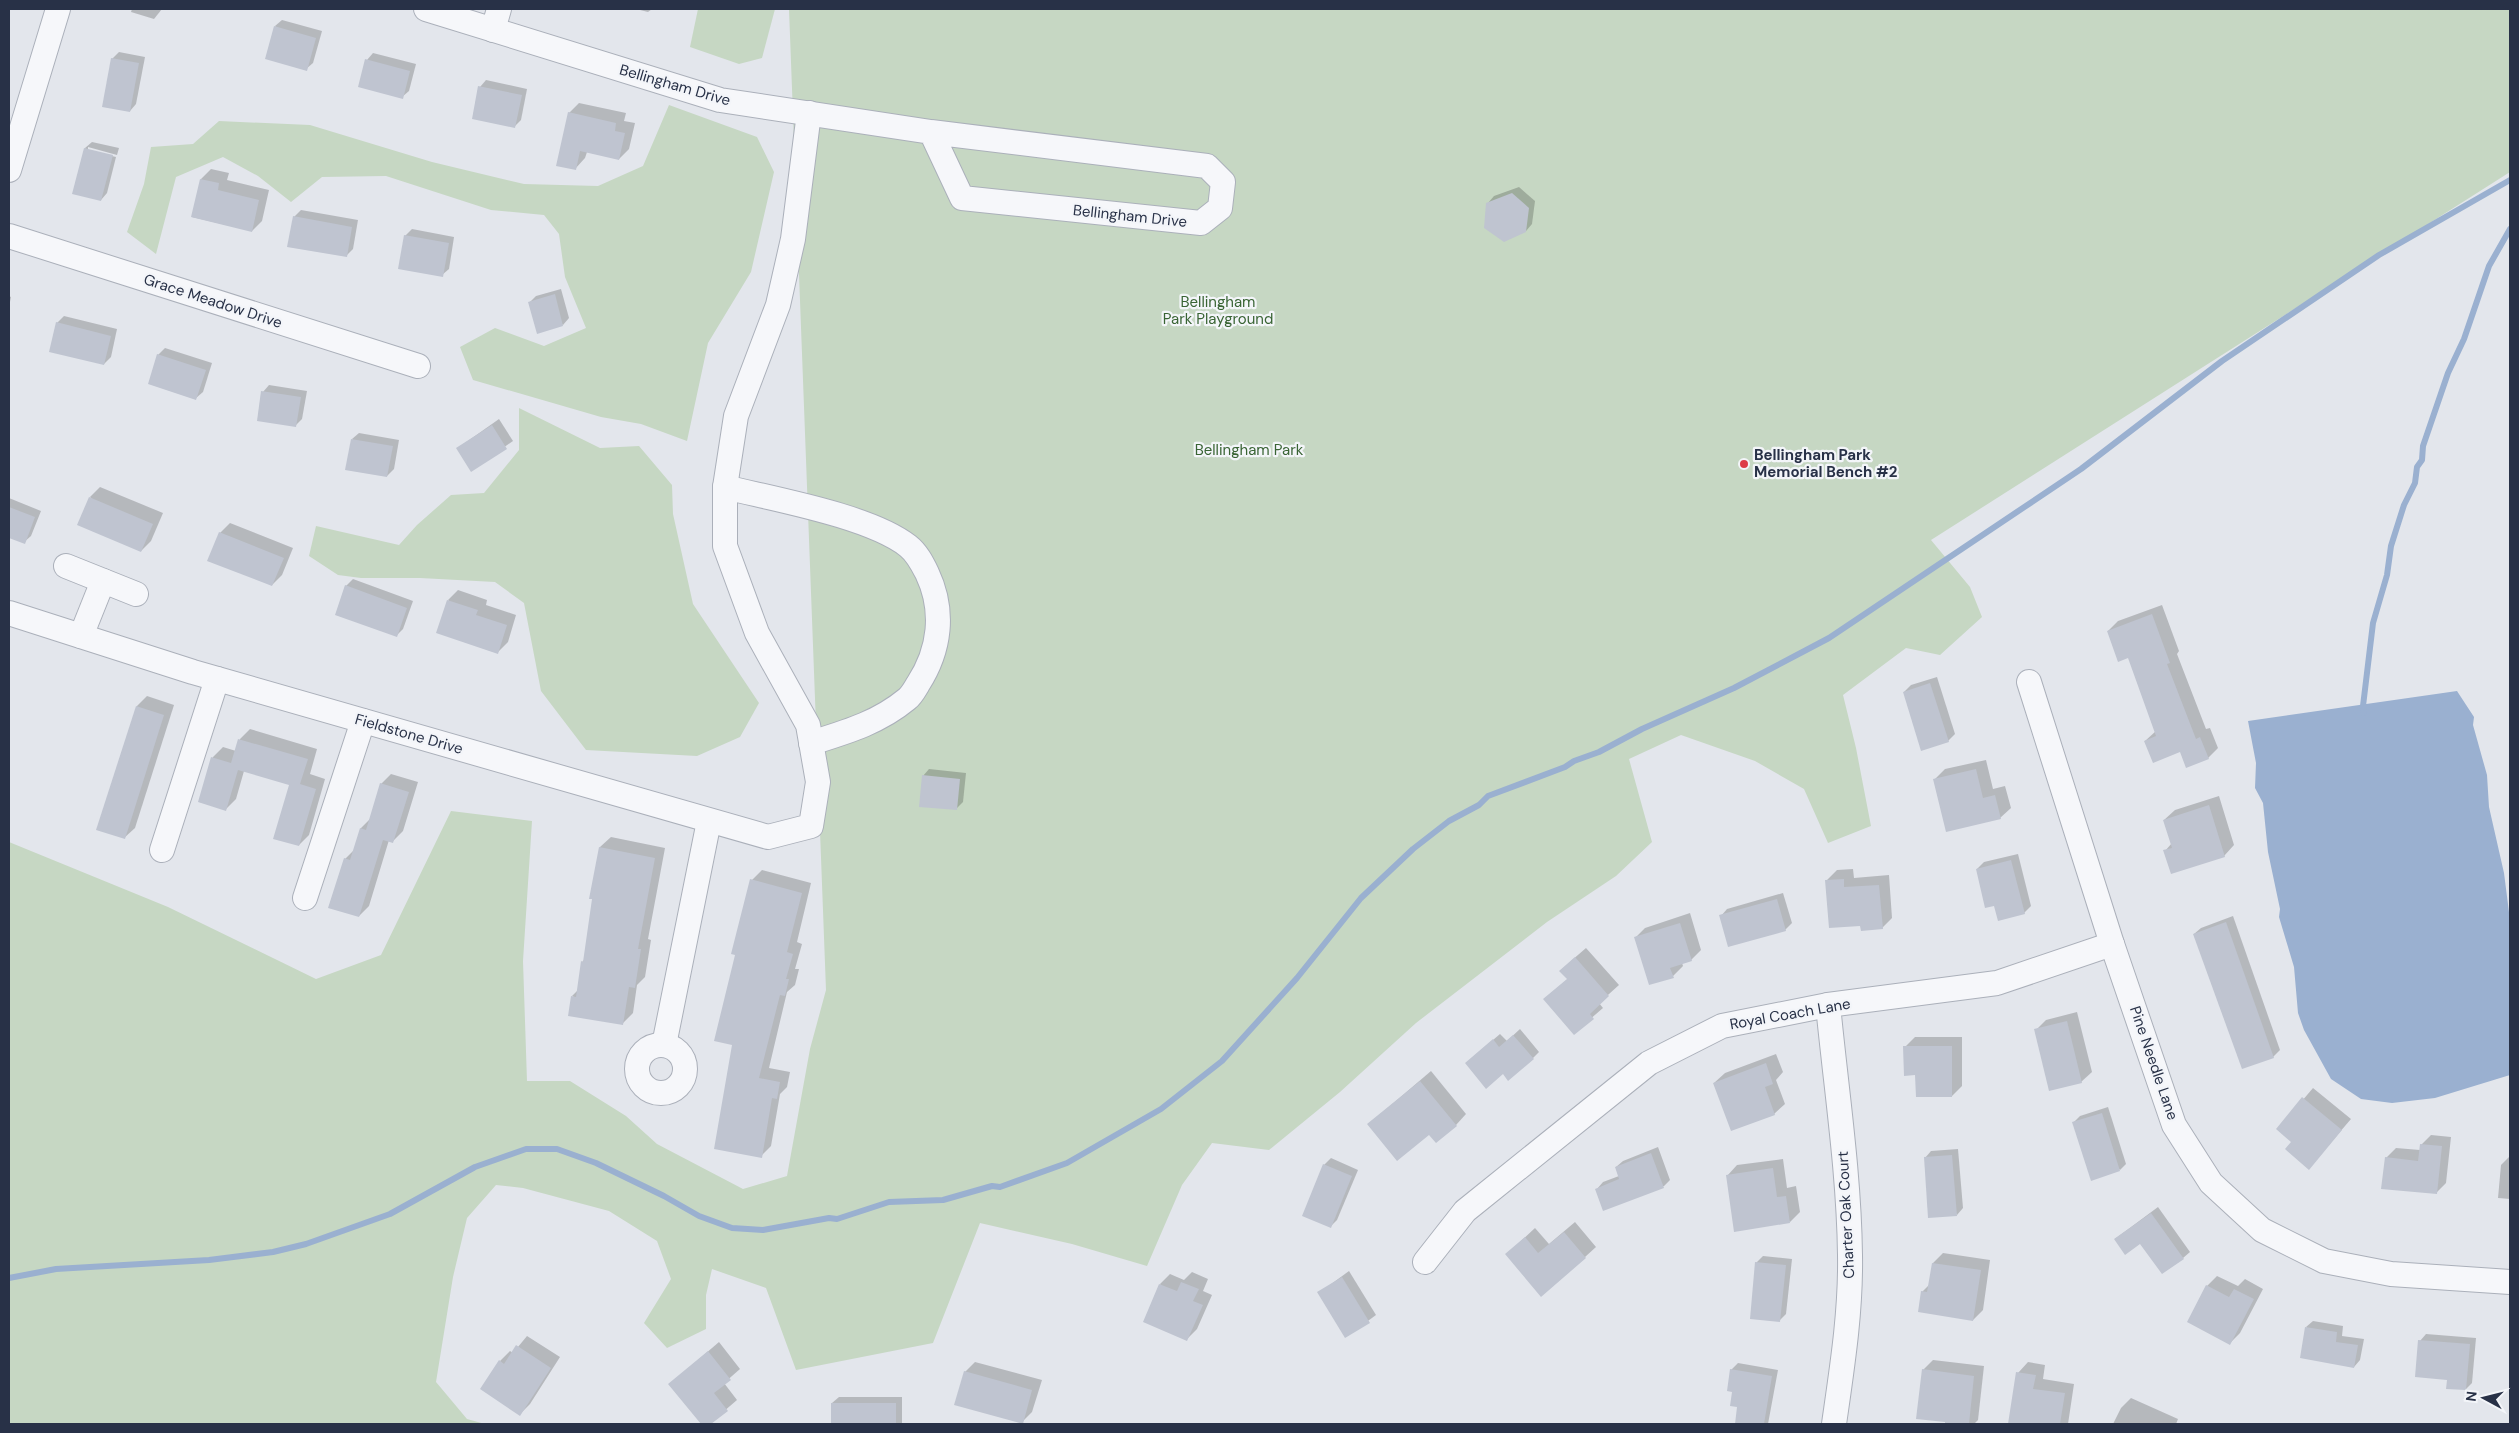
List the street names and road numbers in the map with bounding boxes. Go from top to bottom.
street label: Bellingham Drive [617,60,733,110]
street label: Bellingham Drive [1072,200,1188,232]
street label: Grace Meadow Drive [141,269,285,333]
street label: Fieldstone Drive [353,709,465,759]
street label: Royal Coach Lane [1728,994,1852,1034]
street label: Pine Needle Lane [2125,1003,2183,1123]
street label: Charter Oak Court [1833,1151,1859,1279]

